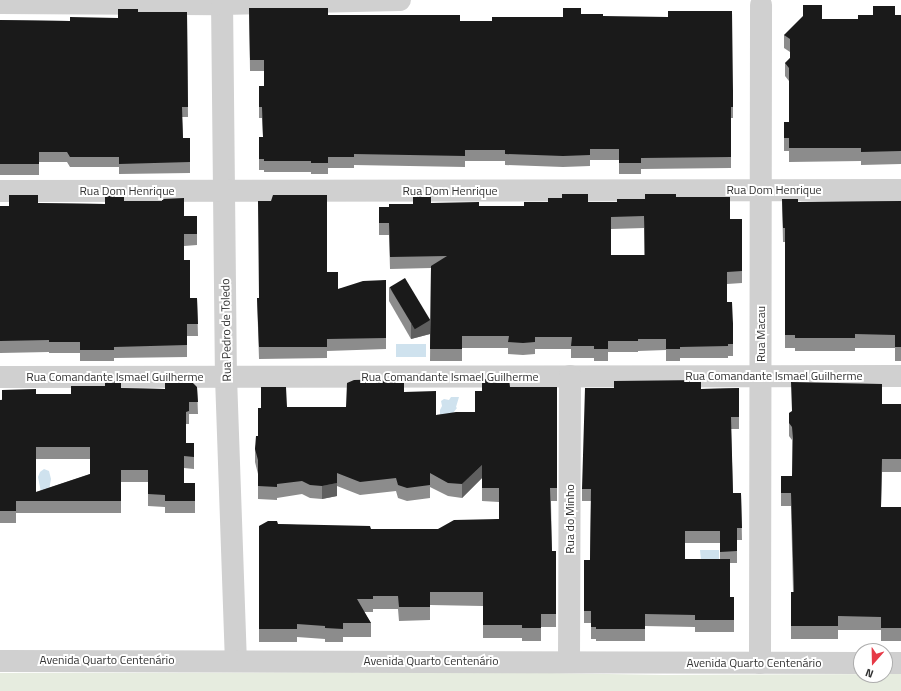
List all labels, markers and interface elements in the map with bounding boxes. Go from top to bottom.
street label: Rua Dom Henrique [726,183,822,197]
street label: Rua Dom Henrique [79,184,175,198]
street label: Rua Dom Henrique [402,184,498,198]
street label: Rua Pedro de Toledo [218,278,234,382]
street label: Rua Macau [754,306,768,362]
street label: Rua Comandante Ismael Guilherme [685,369,863,383]
street label: Rua Comandante Ismael Guilherme [26,370,204,384]
street label: Rua Comandante Ismael Guilherme [361,370,539,384]
street label: Rua do Minho [563,484,577,554]
north arrow [853,643,893,683]
street label: Avenida Quarto Centenário [39,653,175,667]
street label: Avenida Quarto Centenário [363,654,499,668]
street label: Avenida Quarto Centenário [686,656,822,670]
text: N [863,665,876,682]

